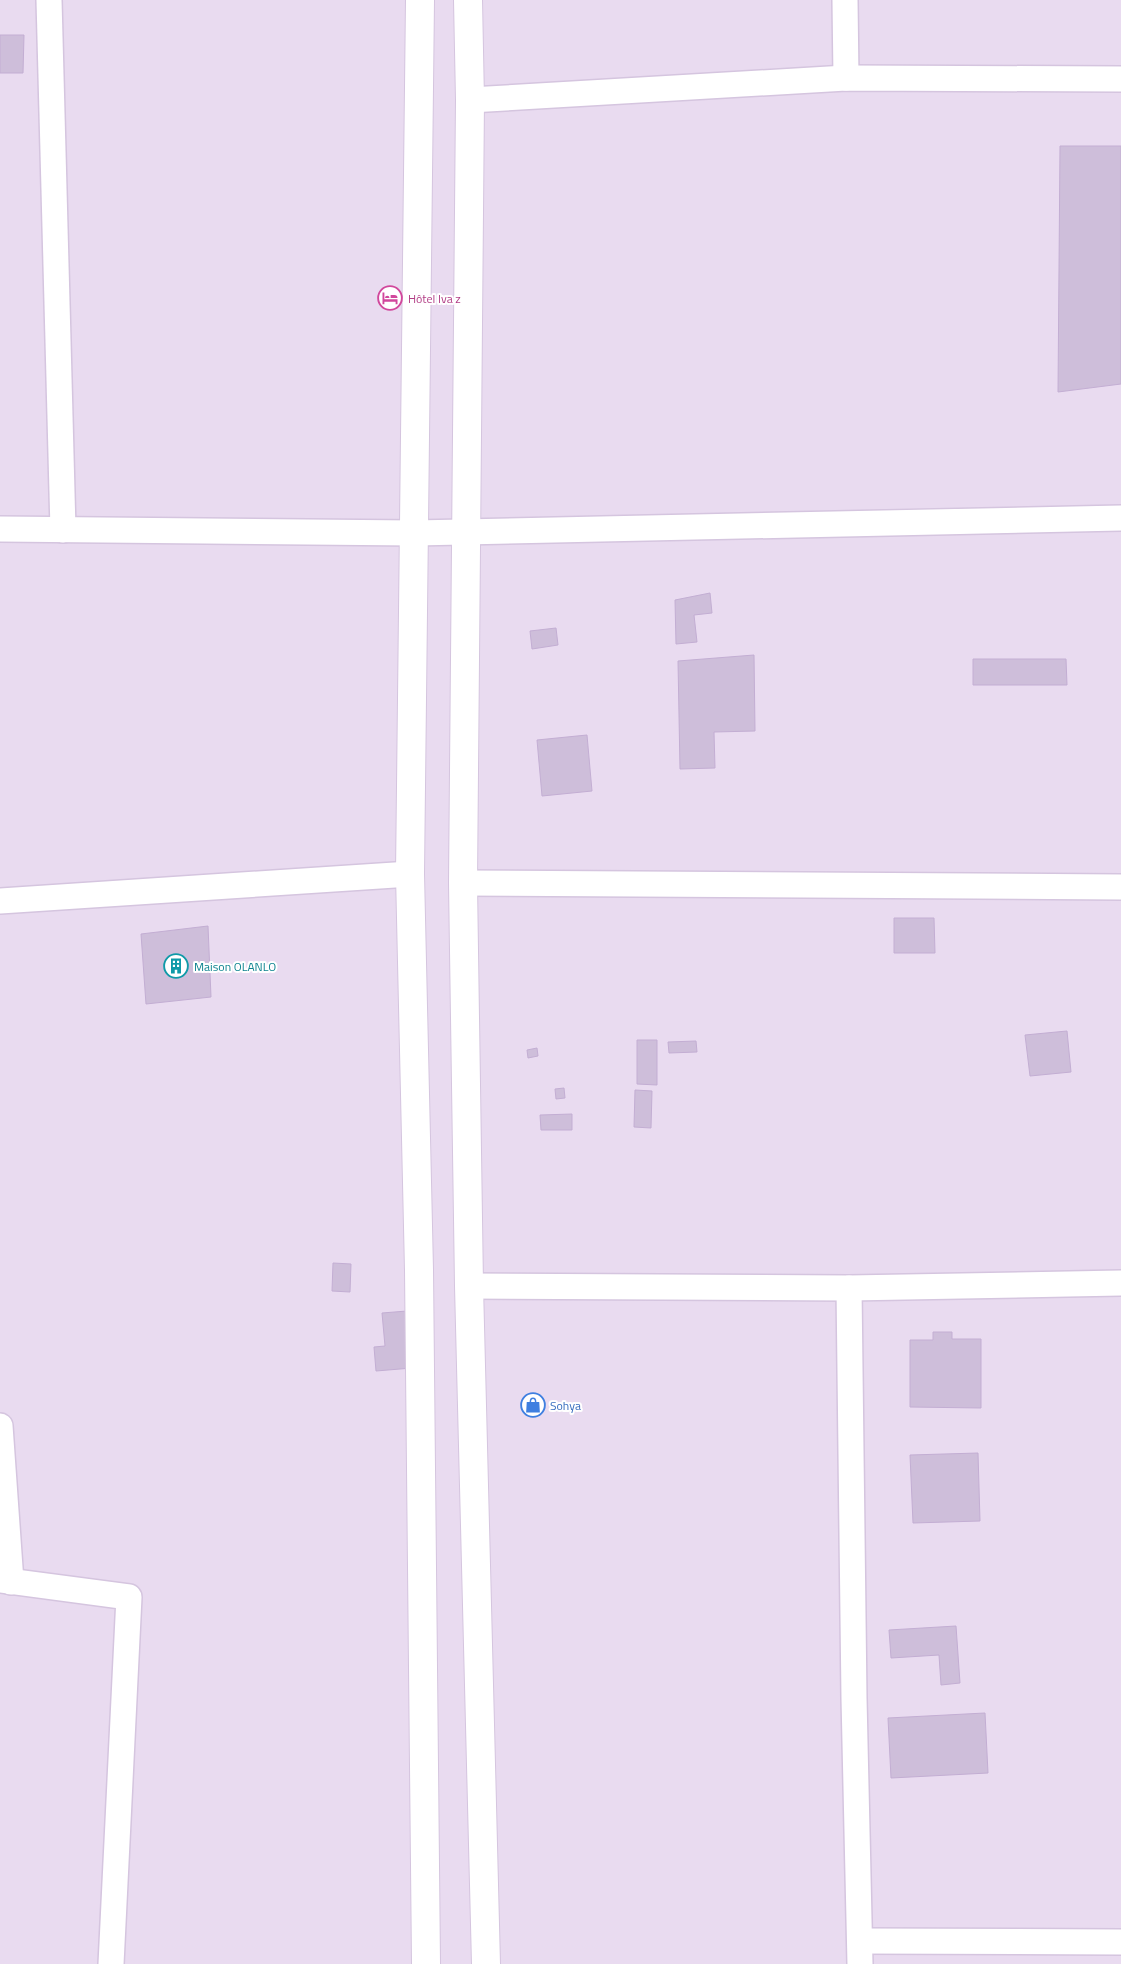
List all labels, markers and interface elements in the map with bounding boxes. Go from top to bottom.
hotel icon: Hôtel Iva z [377,285,403,311]
place label: Hôtel Iva z [408,289,461,308]
building icon: Maison OLANLO [163,953,189,979]
place label: Maison OLANLO [194,957,276,976]
shop icon: Sohya [520,1392,546,1418]
place label: Sohya [550,1396,581,1415]

